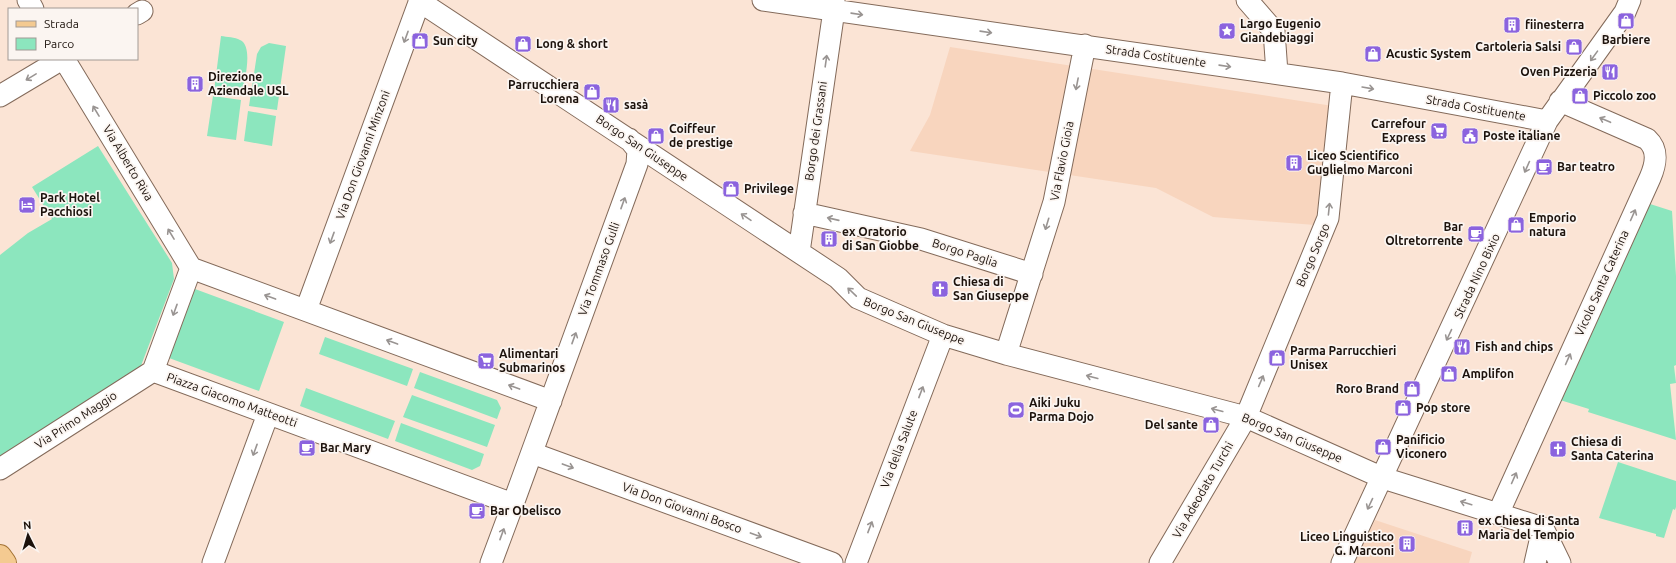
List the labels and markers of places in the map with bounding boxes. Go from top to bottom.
shop icon: Barbiere [1616,11,1636,31]
building icon: fiinesterra [1502,15,1522,35]
place label: Largo Eugenio Giandebiaggi [1240,17,1321,44]
place label: fiinesterra [1525,18,1584,31]
place icon: Largo Eugenio Giandebiaggi [1217,21,1237,41]
shop icon: Sun city [410,31,430,51]
place label: Barbiere [1602,33,1650,46]
place label: Sun city [433,34,478,47]
shop icon: Long & short [513,34,533,54]
place label: Long & short [536,37,608,50]
shop icon: Cartoleria Salsi [1564,37,1584,57]
place label: Cartoleria Salsi [1475,40,1561,53]
shop icon: Acustic System [1363,44,1383,64]
place label: Acustic System [1386,47,1471,60]
restaurant icon: Oven Pizzeria [1600,62,1620,82]
place label: Oven Pizzeria [1520,65,1597,78]
place label: Direzione Aziendale USL [208,70,289,97]
building icon: Direzione Aziendale USL [185,74,205,94]
place label: Parrucchiera Lorena [508,78,579,105]
shop icon: Parrucchiera Lorena [582,82,602,102]
shop icon: Piccolo zoo [1570,86,1590,106]
place label: Piccolo zoo [1593,89,1656,102]
restaurant icon: sasà [601,95,621,115]
place label: sasà [624,98,648,111]
place label: Carrefour Express [1371,117,1426,144]
supermarket icon: Carrefour Express [1429,121,1449,141]
place label: Coiffeur de prestige [669,122,733,149]
shop icon: Coiffeur de prestige [646,126,666,146]
public building icon: Poste italiane [1460,126,1480,146]
place label: Poste italiane [1483,129,1560,142]
place label: Liceo Scientifico Guglielmo Marconi [1307,149,1413,176]
building icon: Liceo Scientifico Guglielmo Marconi [1284,153,1304,173]
cafe icon: Bar teatro [1534,157,1554,177]
place label: Bar teatro [1557,160,1615,173]
shop icon: Privilege [721,179,741,199]
place label: Privilege [744,182,794,195]
place label: Park Hotel Pacchiosi [40,191,100,218]
hotel icon: Park Hotel Pacchiosi [17,195,37,215]
place label: Emporio natura [1529,211,1576,238]
shop icon: Emporio natura [1506,215,1526,235]
place label: Bar Oltretorrente [1385,220,1463,247]
cafe icon: Bar Oltretorrente [1466,224,1486,244]
place label: ex Oratorio di San Giobbe [842,225,919,252]
building icon: ex Oratorio di San Giobbe [819,229,839,249]
place label: Chiesa di San Giuseppe [953,275,1029,302]
church icon: Chiesa di San Giuseppe [930,279,950,299]
restaurant icon: Fish and chips [1452,337,1472,357]
place label: Fish and chips [1475,340,1554,353]
place label: Parma Parrucchieri Unisex [1290,344,1396,371]
place label: Alimentari Submarinos [499,347,565,374]
shop icon: Parma Parrucchieri Unisex [1267,348,1287,368]
supermarket icon: Alimentari Submarinos [476,351,496,371]
shop icon: Amplifon [1439,364,1459,384]
place label: Amplifon [1462,367,1514,380]
shop icon: Roro Brand [1402,379,1422,399]
place label: Roro Brand [1336,382,1399,395]
place label: Aiki Juku Parma Dojo [1029,396,1094,423]
shop icon: Pop store [1393,398,1413,418]
sports icon: Aiki Juku Parma Dojo [1006,400,1026,420]
place label: Pop store [1416,401,1470,414]
shop icon: Del sante [1201,415,1221,435]
place label: Del sante [1145,418,1198,431]
place label: Panificio Viconero [1396,433,1447,460]
place label: Chiesa di Santa Caterina [1571,435,1654,462]
shop icon: Panificio Viconero [1373,437,1393,457]
cafe icon: Bar Mary [297,438,317,458]
church icon: Chiesa di Santa Caterina [1548,439,1568,459]
place label: Bar Mary [320,441,372,454]
cafe icon: Bar Obelisco [467,501,487,521]
place label: Bar Obelisco [490,504,561,517]
place label: ex Chiesa di Santa Maria del Tempio [1478,514,1580,541]
building icon: ex Chiesa di Santa Maria del Tempio [1455,518,1475,538]
place label: Liceo Linguistico G. Marconi [1300,530,1394,557]
building icon: Liceo Linguistico G. Marconi [1397,534,1417,554]

